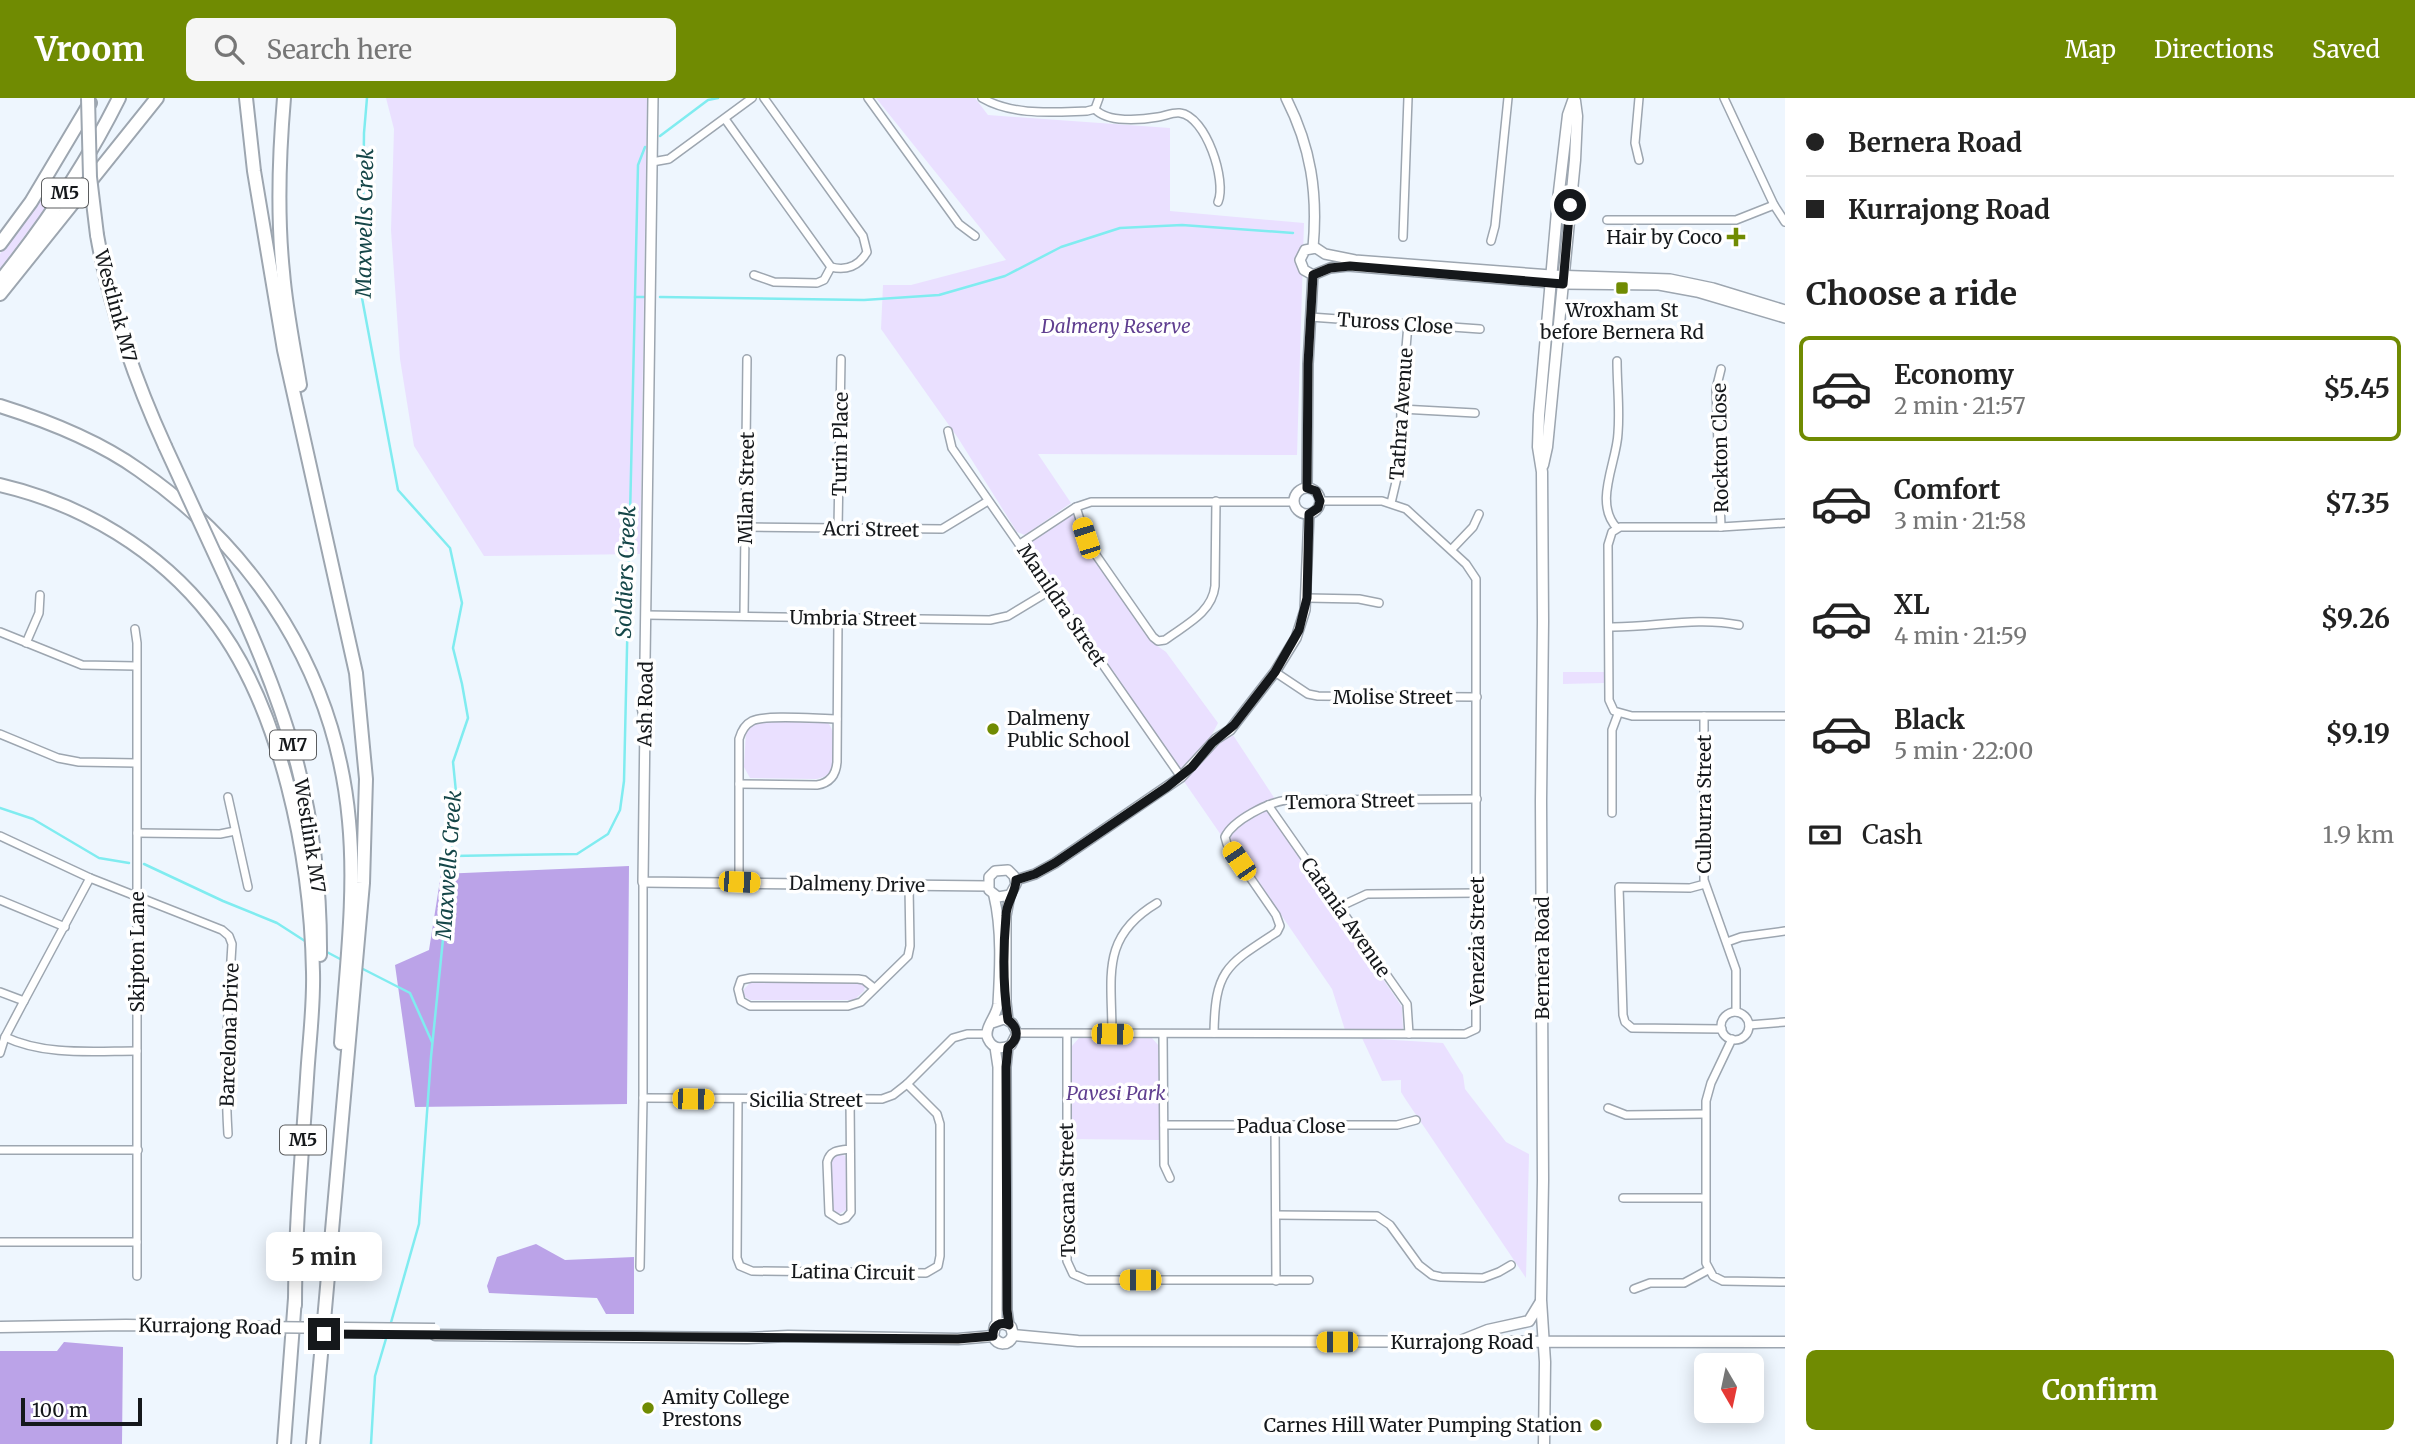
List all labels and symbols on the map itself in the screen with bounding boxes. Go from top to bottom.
water label: Maxwells Creek [350,148,379,299]
road number: M5 [42,178,88,208]
route start [1554,189,1586,221]
place label: Hair by Coco [1606,225,1722,249]
marker: Hair by Coco [1728,229,1744,245]
street label: Westlink M7 [89,246,143,365]
marker: Wroxham St before Bernera Rd [1614,280,1630,296]
place label: Wroxham St before Bernera Rd [1539,298,1704,344]
street label: Tuross Close [1336,307,1454,339]
park label: Dalmeny Reserve [1040,314,1191,338]
street label: Tathra Avenue [1384,347,1418,481]
street label: Rockton Close [1707,383,1733,513]
street label: Turin Place [827,392,853,496]
street label: Milan Street [733,431,759,544]
water label: Soldiers Creek [610,505,641,639]
car [1070,515,1103,561]
street label: Acri Street [822,516,920,542]
street label: Manildra Street [1012,539,1112,671]
street label: Umbria Street [789,605,917,631]
street label: Ash Road [632,661,658,748]
street label: Molise Street [1333,685,1453,709]
place label: Dalmeny Public School [1007,706,1130,752]
marker: Dalmeny Public School [985,721,1001,737]
road number: M7 [270,730,316,760]
street label: Culburra Street [1692,734,1716,873]
street label: Westlink M7 [289,776,331,895]
street label: Temora Street [1285,788,1416,814]
water label: Maxwells Creek [430,789,467,941]
car [1219,838,1260,884]
street label: Catania Avenue [1296,853,1396,981]
car [718,871,761,893]
street label: Dalmeny Drive [789,871,925,897]
street label: Venezia Street [1465,876,1489,1007]
street label: Skipton Lane [125,891,149,1013]
street label: Bernera Road [1530,896,1554,1020]
street label: Barcelona Drive [214,962,244,1108]
car [1091,1023,1134,1045]
park label: Pavesi Park [1066,1081,1166,1105]
car [672,1088,715,1110]
street label: Sicilia Street [749,1088,863,1112]
street label: Padua Close [1237,1114,1346,1138]
street label: Toscana Street [1054,1122,1080,1257]
road number: M5 [280,1126,326,1154]
callout: 5 min [266,1232,382,1282]
street label: Latina Circuit [791,1259,916,1285]
car [1120,1270,1162,1291]
street label: Kurrajong Road [138,1313,282,1339]
route end [308,1318,340,1350]
street label: Kurrajong Road [1390,1330,1534,1354]
car [1317,1332,1359,1353]
north arrow [1694,1353,1764,1423]
place label: Amity College Prestons [661,1385,789,1431]
scale bar [21,1395,142,1427]
marker: Amity College Prestons [640,1400,656,1416]
place label: Carnes Hill Water Pumping Station [1264,1413,1582,1437]
marker: Carnes Hill Water Pumping Station [1588,1417,1604,1433]

